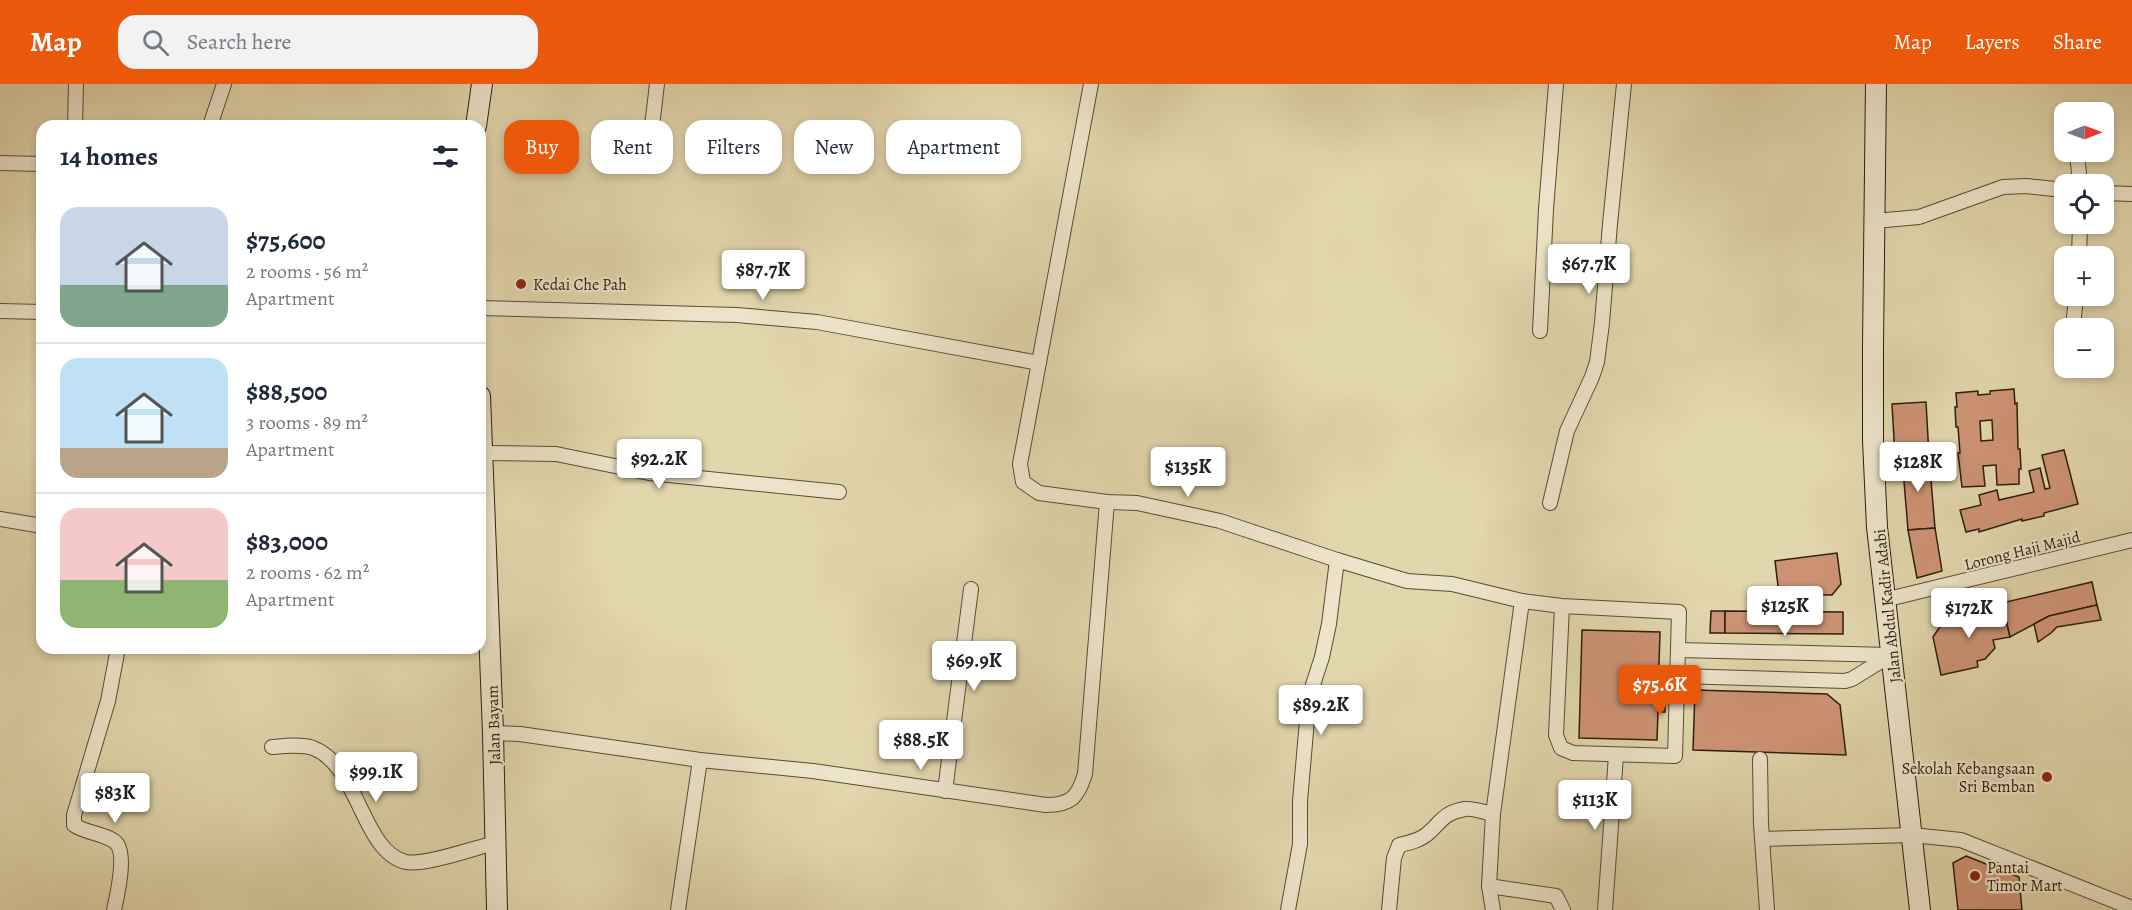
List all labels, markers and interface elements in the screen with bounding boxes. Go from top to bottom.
search box [118,15,538,69]
text: Map [30,23,82,61]
icon: search [139,26,172,59]
text: Search here [187,27,291,57]
text: Map [1893,28,1932,56]
text: Layers [1965,28,2020,56]
text: Share [2053,28,2102,56]
north arrow [2054,102,2114,162]
map controls [2054,102,2114,378]
chip: Buy [504,120,579,174]
chip: Rent [591,120,673,174]
chip: Filters [685,120,782,174]
chip: New [794,120,874,174]
chip: Apartment [886,120,1021,174]
text: 14 homes [60,139,158,174]
icon: filters [429,140,462,173]
button: locate [2054,174,2114,234]
text: $75,600 [246,223,326,258]
icon: home [108,231,180,303]
pin: $67.7K [1540,244,1638,295]
button: + [2054,246,2114,306]
pin: $87.7K [714,250,812,301]
text: $67.7K [1562,250,1616,277]
text: $87.7K [736,256,790,283]
text: 2 rooms · 56 m² [246,258,368,285]
place label: Kedai Che Pah [533,274,627,296]
marker: Kedai Che Pah [514,277,528,291]
text: Apartment [246,285,335,312]
button: − [2054,318,2114,378]
text: $88,500 [246,374,327,409]
icon: home [108,382,180,454]
text: 3 rooms · 89 m² [246,409,368,436]
text: Apartment [246,436,335,463]
pin: $92.2K [610,439,708,490]
pin: $128K [1876,442,1960,493]
text: $92.2K [631,445,687,472]
pin: $135K [1146,447,1230,498]
text: $128K [1894,448,1942,475]
text: $135K [1165,453,1211,480]
text: $83,000 [246,524,328,559]
street label: Lorong Haji Majid [1962,526,2083,576]
street label: Jalan Abdul Kadir Adabi [1869,528,1907,684]
icon: home [108,532,180,604]
text: 2 rooms · 62 m² [246,559,369,586]
text: Apartment [246,586,335,613]
pin: $125K [1743,586,1827,637]
pin: $172K [1927,588,2011,639]
text: $125K [1761,592,1809,619]
text: $172K [1945,594,1993,621]
pin: $69.9K [925,641,1023,692]
text: $69.9K [946,647,1002,674]
pin: $75.6K [1611,665,1709,716]
text: $75.6K [1633,671,1687,698]
street label: Jalan Bayam [482,685,506,765]
pin: $89.2K [1272,685,1370,736]
text: $89.2K [1293,691,1349,718]
pin: $88.5K [872,720,970,771]
text: $88.5K [893,726,949,753]
pin: $99.1K [327,752,425,803]
text: $99.1K [349,758,403,785]
place label: Sekolah Kebangsaan Sri Bemban [1902,758,2035,798]
marker: Sekolah Kebangsaan Sri Bemban [2040,770,2054,784]
pin: $83K [79,773,151,824]
text: $83K [95,779,135,806]
pin: $113K [1553,780,1637,831]
text: $113K [1572,786,1618,813]
place label: Pantai Timor Mart [1987,857,2063,897]
marker: Pantai Timor Mart [1968,869,1982,883]

